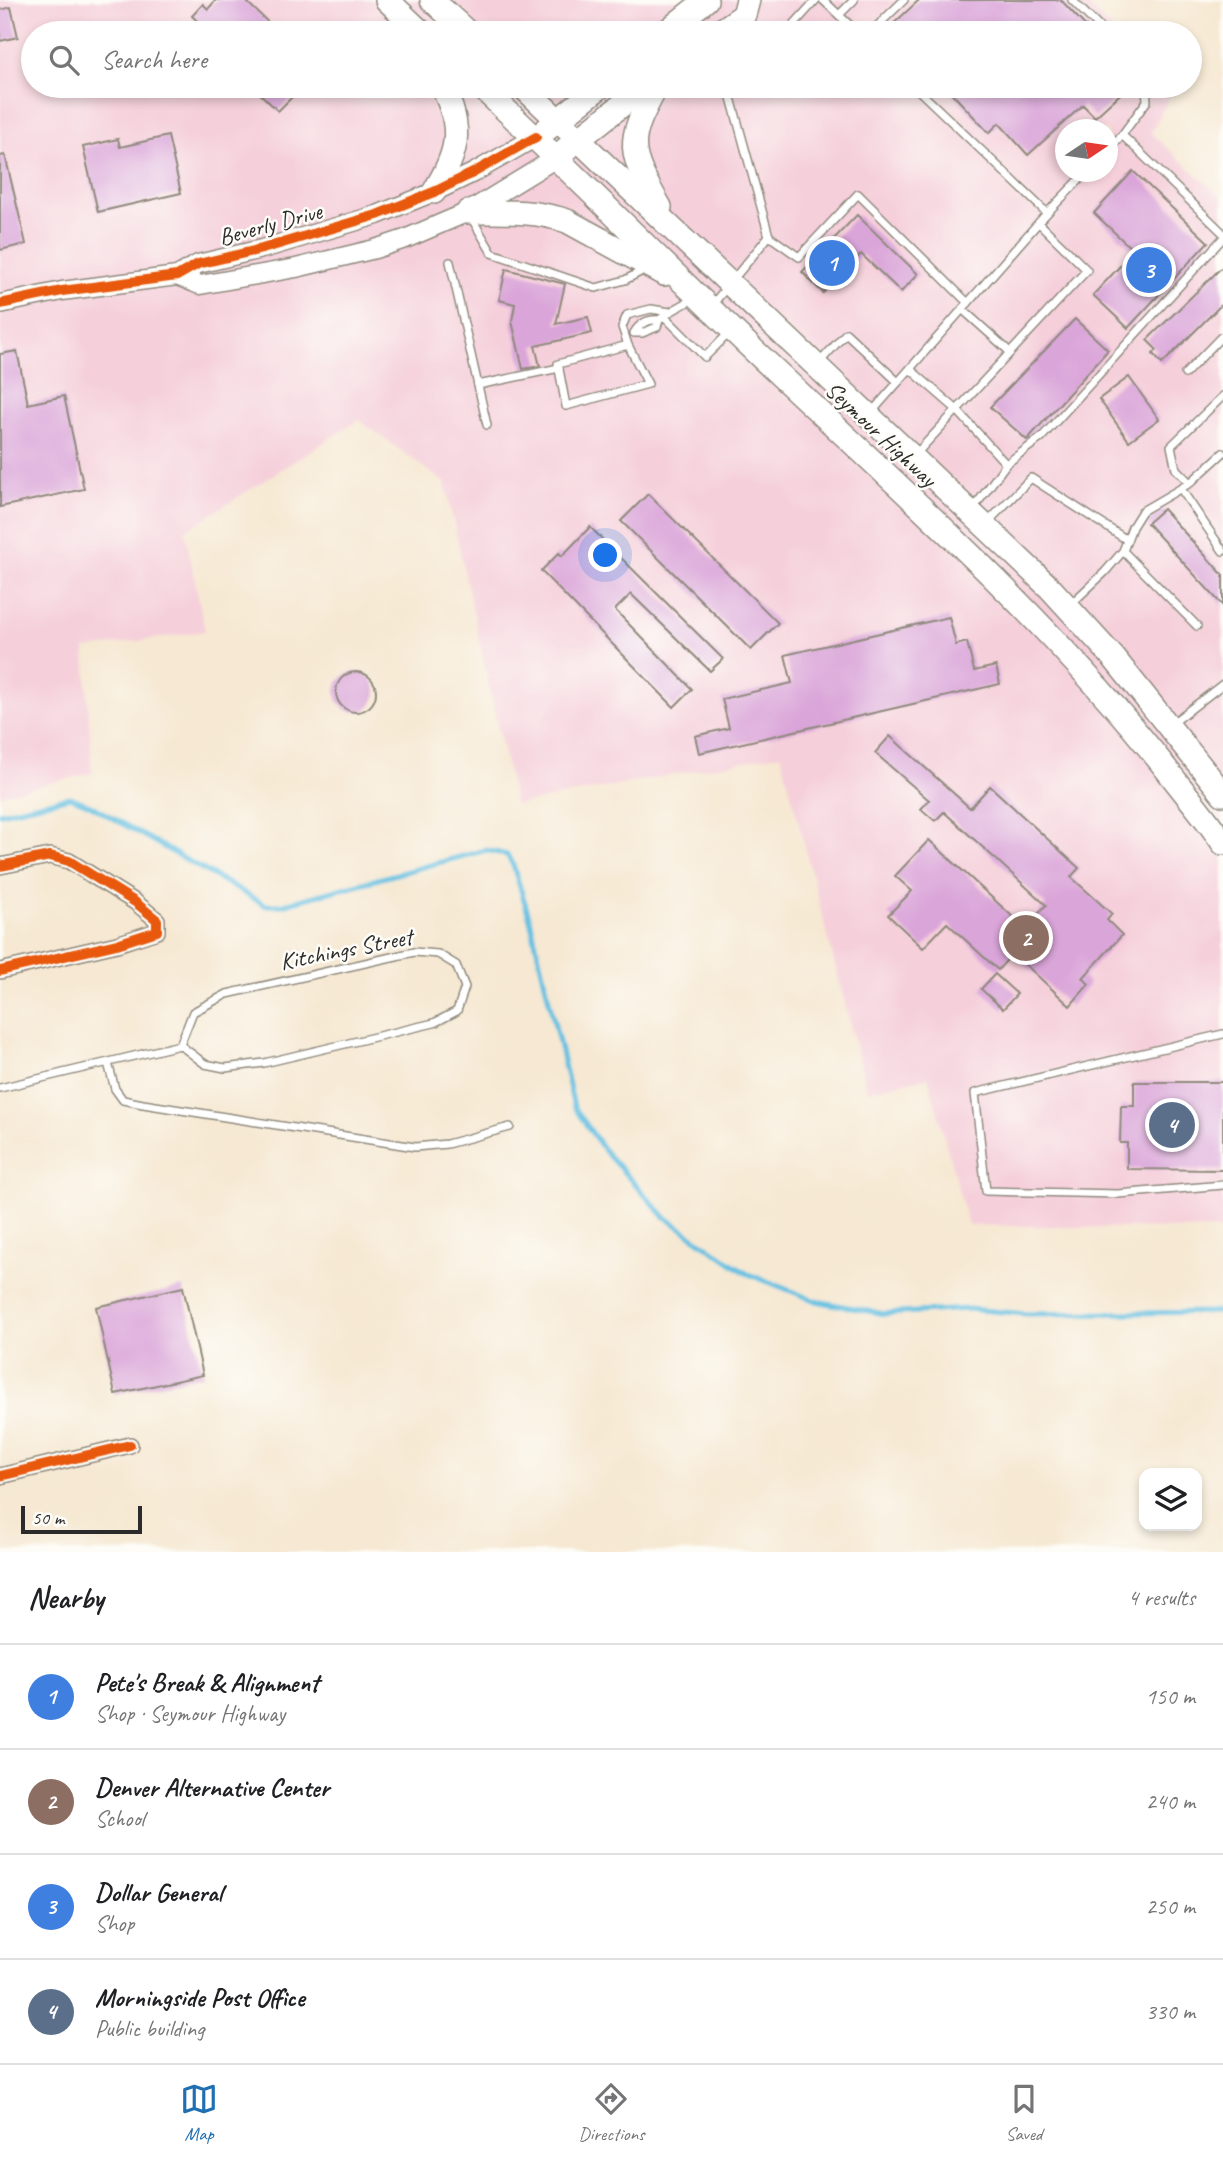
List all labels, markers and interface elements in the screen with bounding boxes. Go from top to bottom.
search box [21,21,1202,98]
icon: search [45,41,83,79]
text: Search here [101,43,207,76]
north arrow [1055,119,1118,182]
street label: Beverly Drive [215,195,327,252]
pin: 1 [809,237,855,289]
pin: 3 [1126,244,1172,296]
street label: Seymour Highway [819,375,944,494]
your location [588,538,622,572]
pin: 2 [1003,912,1049,964]
street label: Kitchings Street [277,921,418,977]
pin: 4 [1149,1099,1195,1151]
map controls [1139,1468,1202,1531]
button: layers [1139,1468,1202,1531]
scale bar [21,1503,142,1535]
text: 50 m [32,1506,64,1530]
text: Nearby [28,1579,104,1617]
text: 4 results [1128,1583,1195,1612]
text: Pete's Break & Alignment [95,1666,319,1699]
text: 1 [46,1682,56,1711]
text: 150 m [1146,1682,1195,1711]
text: Shop · Seymour Highway [95,1699,285,1728]
text: Denver Alternative Center [95,1771,329,1804]
text: 2 [46,1787,56,1816]
text: 240 m [1146,1787,1195,1816]
text: School [95,1804,144,1833]
text: Dollar General [95,1876,222,1909]
text: 3 [46,1892,56,1921]
text: 250 m [1146,1892,1195,1921]
text: Shop [95,1909,134,1938]
text: Morningside Post Office [95,1981,304,2014]
text: 4 [46,1997,56,2026]
text: 330 m [1146,1997,1195,2026]
text: Public building [95,2014,204,2043]
tab: Map [180,2080,218,2146]
tab: Directions [578,2080,645,2146]
tab: Saved [1005,2080,1043,2146]

